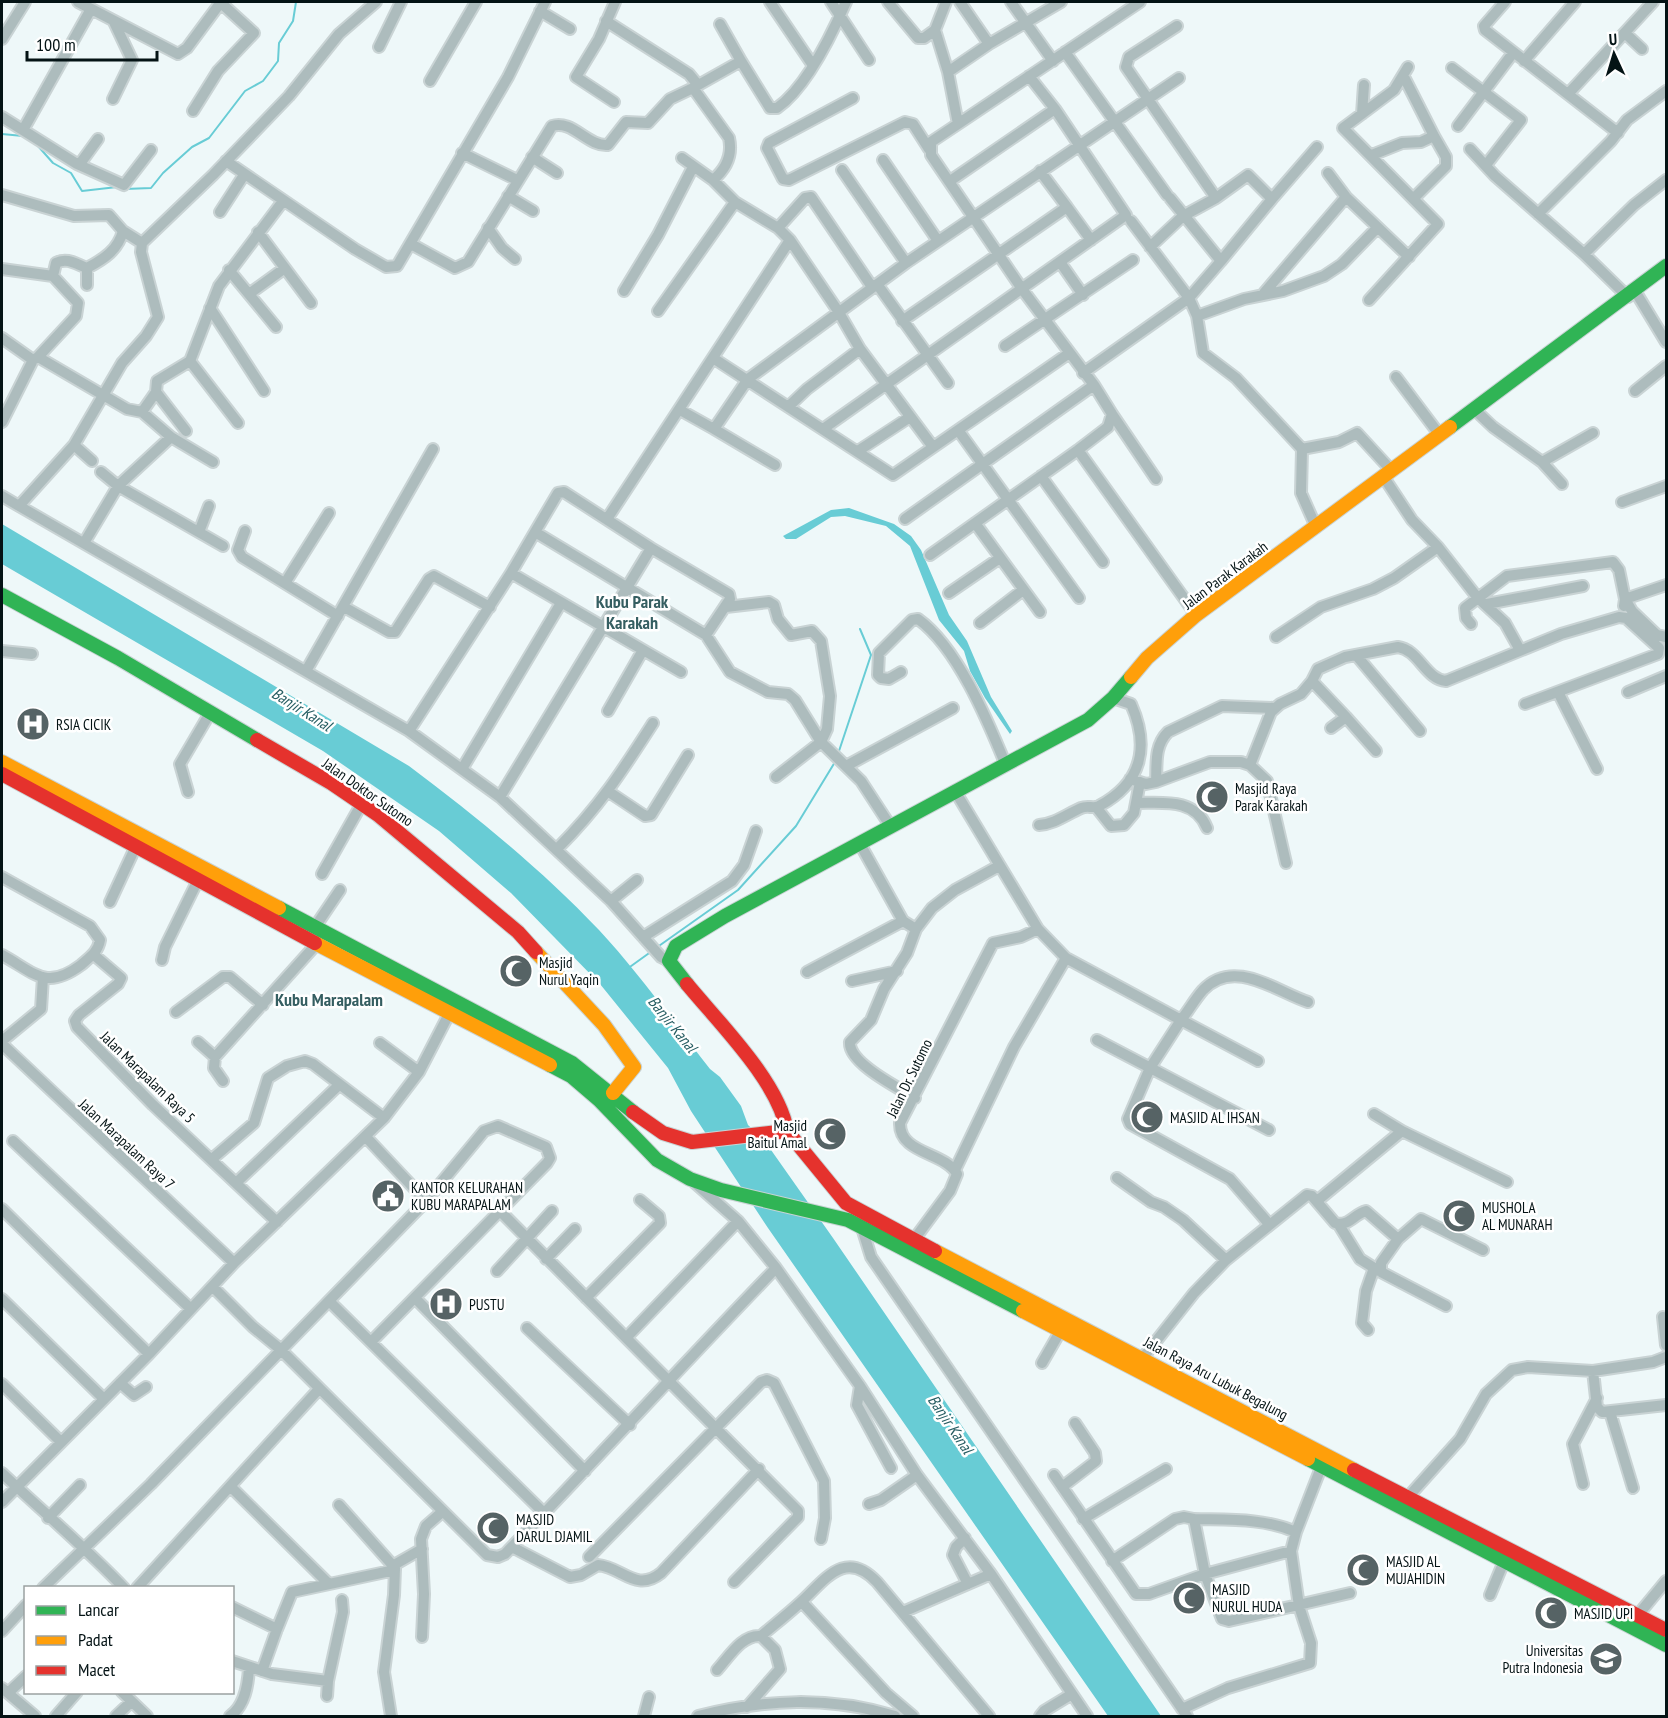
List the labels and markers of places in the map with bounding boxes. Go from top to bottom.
hospital icon: RSIA CICIK [15,706,51,742]
place label: RSIA CICIK [56,715,112,734]
mosque icon: Masjid Raya Parak Karakah [1194,779,1230,815]
place label: Masjid Raya Parak Karakah [1235,779,1308,815]
mosque icon: Masjid Nurul Yaqin [498,953,534,989]
place label: Masjid Nurul Yaqin [539,953,599,989]
mosque icon: MASJID AL IHSAN [1129,1099,1165,1135]
place label: MASJID AL IHSAN [1170,1108,1260,1127]
place label: Masjid Baitul Amal [747,1116,807,1152]
mosque icon: Masjid Baitul Amal [812,1116,848,1152]
public building icon: KANTOR KELURAHAN KUBU MARAPALAM [370,1178,406,1214]
place label: KANTOR KELURAHAN KUBU MARAPALAM [411,1178,523,1214]
mosque icon: MUSHOLA AL MUNARAH [1441,1198,1477,1234]
place label: MUSHOLA AL MUNARAH [1482,1198,1553,1234]
hospital icon: PUSTU [428,1286,464,1322]
place label: PUSTU [469,1295,505,1314]
mosque icon: MASJID DARUL DJAMIL [475,1510,511,1546]
place label: MASJID DARUL DJAMIL [516,1510,593,1546]
mosque icon: MASJID AL MUJAHIDIN [1345,1552,1381,1588]
place label: MASJID AL MUJAHIDIN [1386,1552,1445,1588]
mosque icon: MASJID NURUL HUDA [1171,1580,1207,1616]
place label: MASJID NURUL HUDA [1212,1580,1283,1616]
mosque icon: MASJID UPI [1533,1595,1569,1631]
place label: MASJID UPI [1574,1604,1633,1623]
place label: Universitas Putra Indonesia [1503,1641,1583,1677]
school or university icon: Universitas Putra Indonesia [1588,1641,1624,1677]

